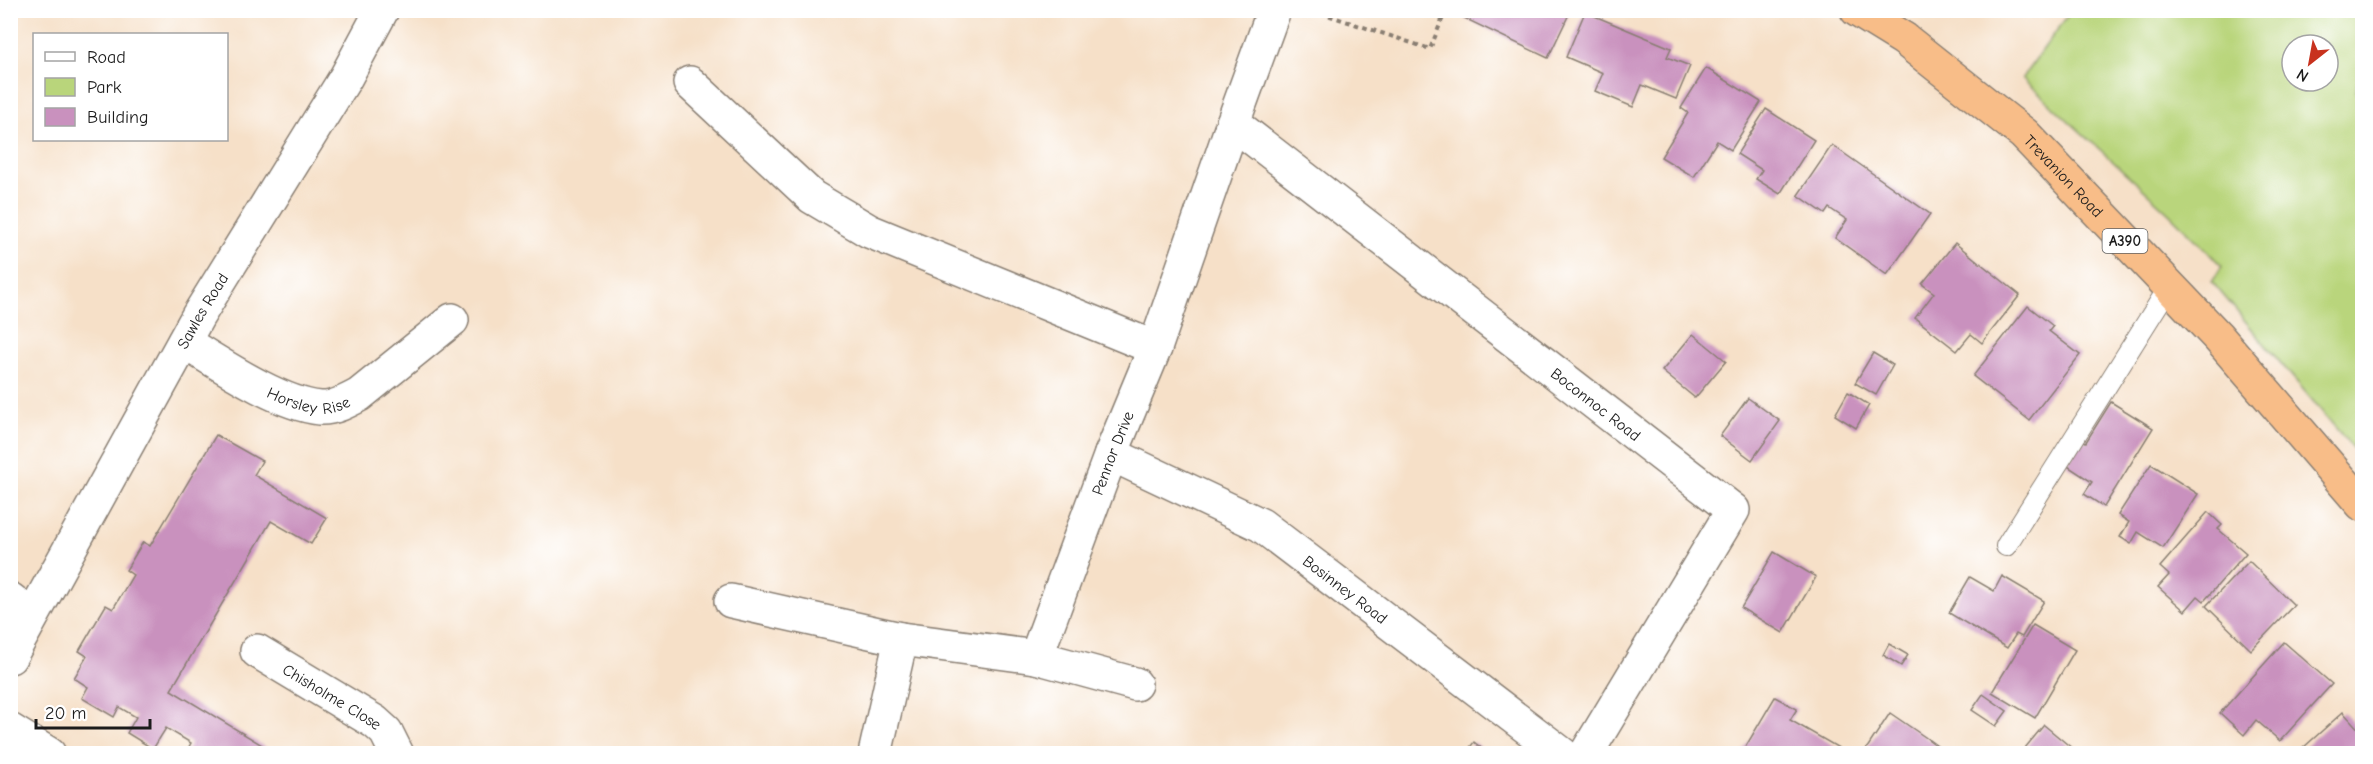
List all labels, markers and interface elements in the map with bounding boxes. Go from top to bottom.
legend [33,33,228,141]
north arrow [2280,33,2340,93]
text: Road [87,47,126,68]
text: N [2294,65,2312,85]
text: Park [87,77,122,98]
text: Building [87,107,149,128]
street label: Trevanion Road [2020,132,2107,221]
road number: A390 [2102,229,2148,253]
street label: Sawles Road [174,270,232,352]
street label: Boconnoc Road [1547,364,1644,445]
street label: Horsley Rise [264,384,353,418]
street label: Pennor Drive [1089,409,1138,498]
street label: Bosinney Road [1299,552,1391,628]
street label: Chisholme Close [279,661,385,734]
scale bar [36,692,150,730]
text: 20 m [45,703,86,724]

